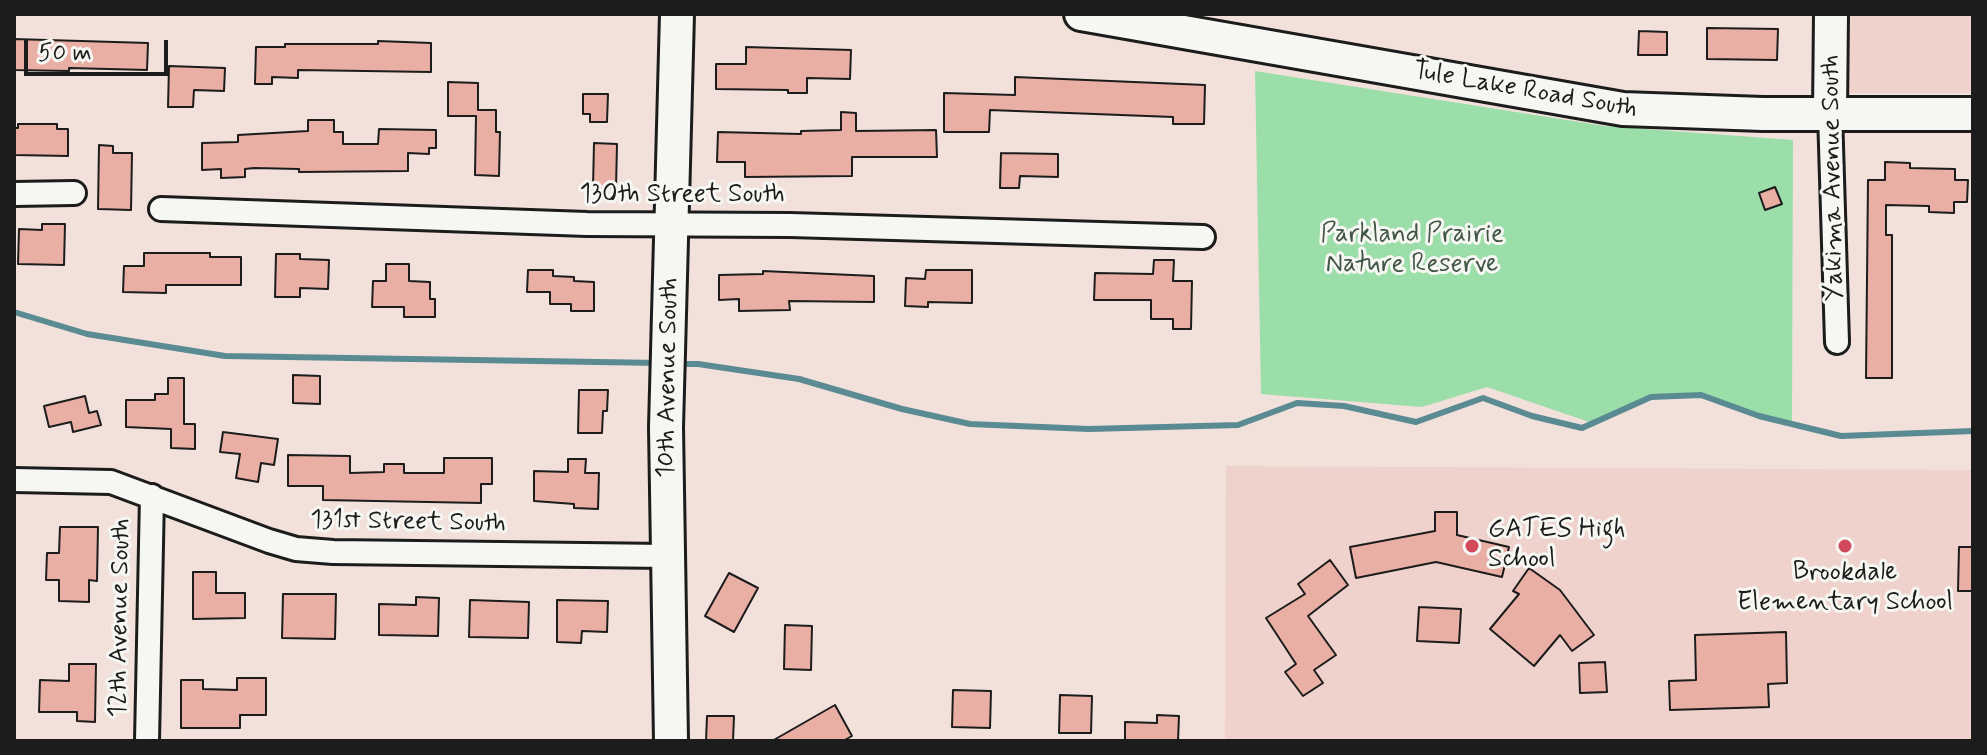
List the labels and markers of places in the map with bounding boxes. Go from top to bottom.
place label: GATES High School [1488,515,1626,576]
marker: GATES High School [1463,537,1481,555]
marker: Brookdale Elementary School [1836,537,1854,555]
place label: Brookdale Elementary School [1737,558,1953,620]

